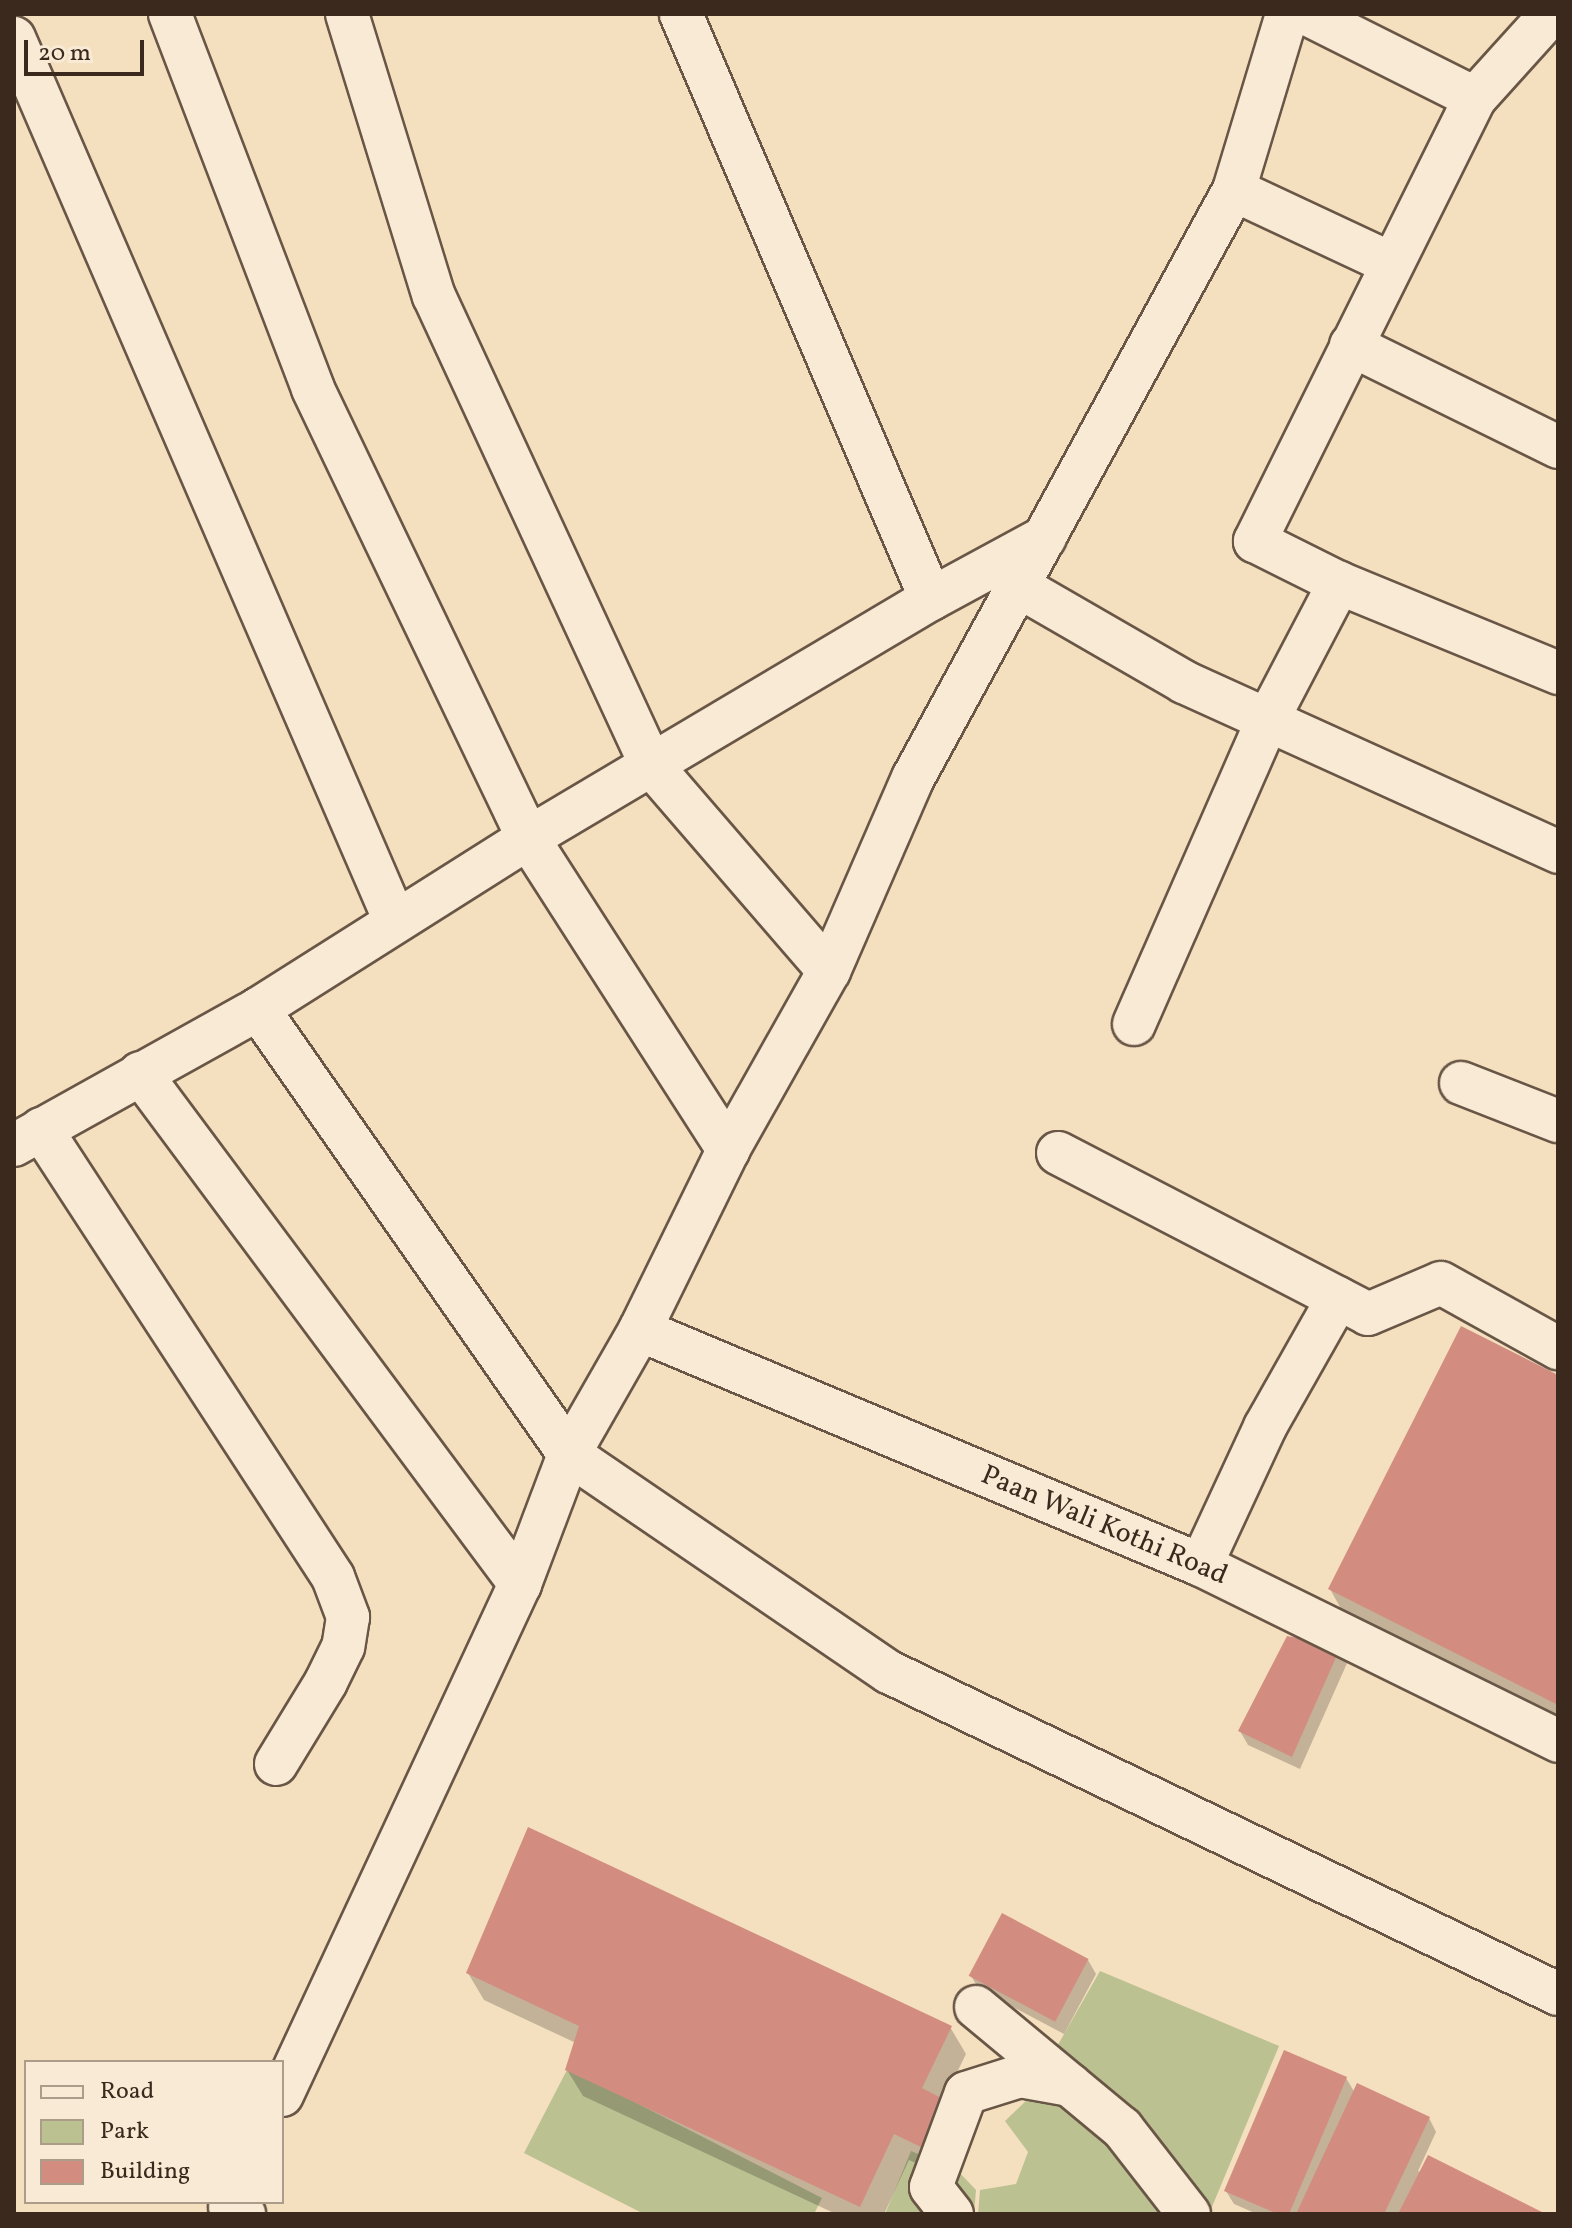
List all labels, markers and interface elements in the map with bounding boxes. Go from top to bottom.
scale bar [28,24,148,74]
text: 20 m [38,37,91,71]
street label: Paan Wali Kothi Road [975,1459,1233,1593]
legend [24,2060,284,2204]
text: Road [100,2075,154,2109]
text: Park [100,2115,149,2149]
text: Building [100,2155,190,2189]

